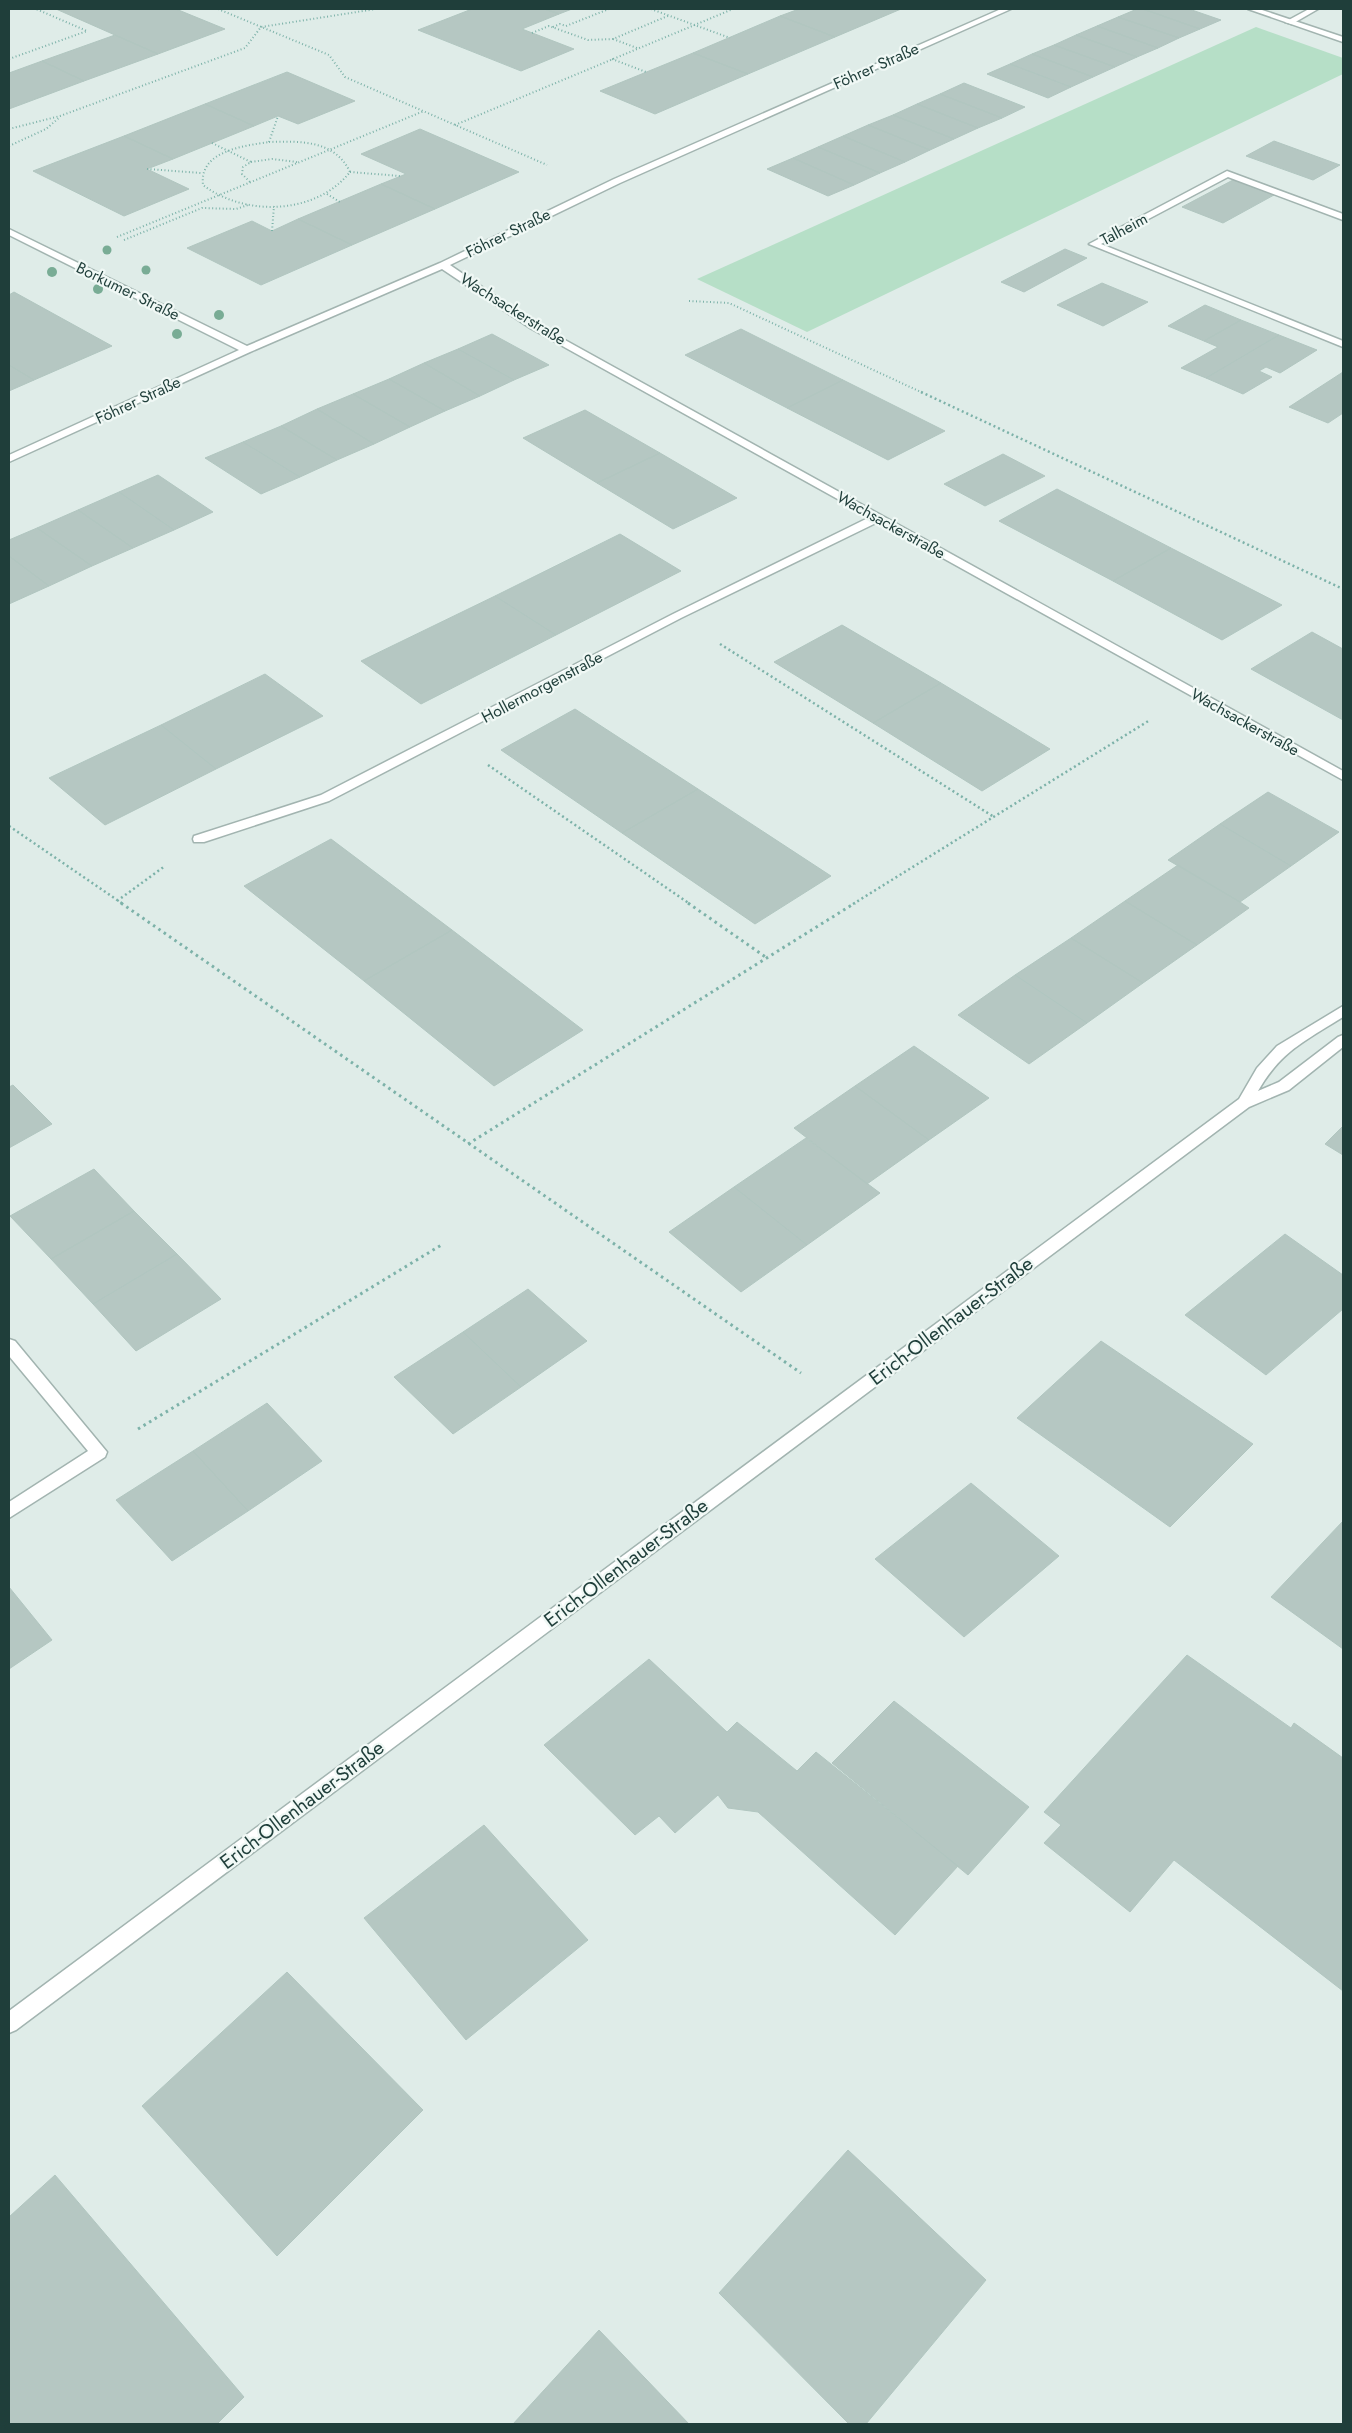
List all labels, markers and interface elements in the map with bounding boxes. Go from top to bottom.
street label: Föhrer Straße [830,37,922,95]
street label: Föhrer Straße [462,203,554,263]
street label: Talheim [1096,207,1152,251]
street label: Borkumer Straße [72,256,184,326]
street label: Wachsackerstraße [456,267,570,351]
street label: Föhrer Straße [92,370,184,430]
street label: Wachsackerstraße [832,486,950,564]
street label: Hollermorgenstraße [477,645,607,729]
street label: Wachsackerstraße [1186,683,1304,761]
street label: Erich-Ollenhauer-Straße [863,1250,1039,1392]
street label: Erich-Ollenhauer-Straße [538,1492,714,1634]
street label: Erich-Ollenhauer-Straße [214,1734,390,1876]

